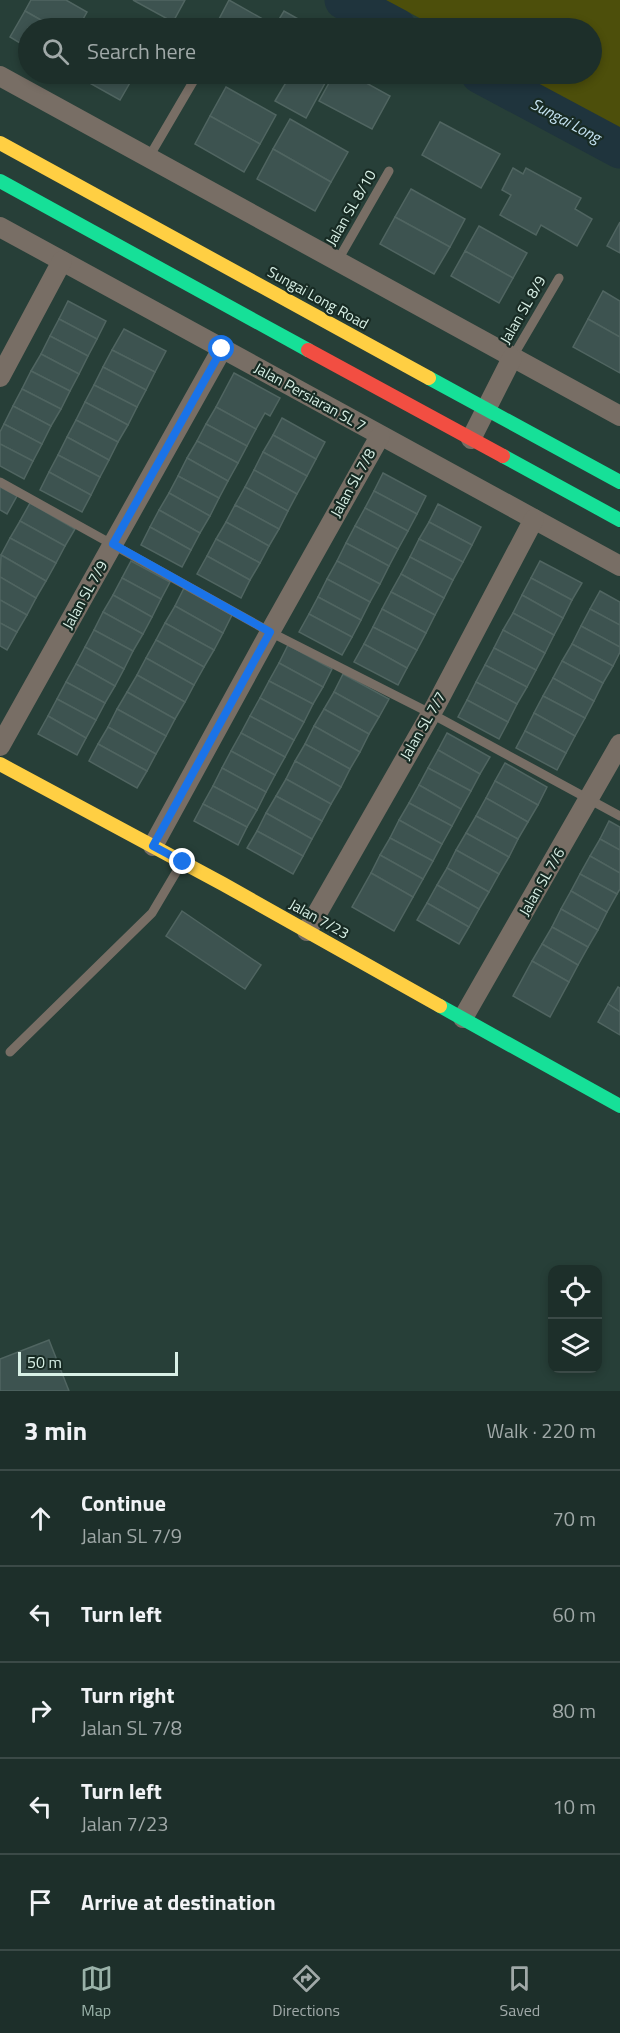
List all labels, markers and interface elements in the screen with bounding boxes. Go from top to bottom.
search box [18,18,602,84]
text: Search here [87,34,196,68]
icon: search [39,35,72,68]
water label: Sungai Long [527,91,608,150]
street label: Jalan SL 8/10 [320,166,382,250]
street label: Sungai Long Road [263,260,373,335]
street label: Jalan SL 8/9 [494,271,551,348]
route start [208,335,234,361]
street label: Jalan Persiaran SL 7 [250,356,370,437]
street label: Jalan SL 7/8 [324,444,381,521]
street label: Jalan SL 7/9 [56,556,113,633]
street label: Jalan SL 7/7 [394,687,451,764]
street label: Jalan SL 7/6 [513,843,570,920]
route end [169,848,195,874]
street label: Jalan 7/23 [285,893,353,945]
map controls [548,1265,602,1373]
button: locate [548,1265,602,1319]
button: layers [548,1319,602,1373]
scale bar [18,1349,178,1376]
text: 50 m [27,1350,62,1374]
text: 3 min [24,1411,87,1450]
text: Walk · 220 m [487,1415,596,1446]
text: Continue [81,1486,166,1520]
icon: ahead [24,1502,57,1535]
text: 70 m [552,1503,596,1534]
text: Jalan SL 7/9 [81,1520,182,1551]
text: Turn left [81,1597,162,1631]
icon: left [24,1598,57,1631]
text: 60 m [552,1599,596,1630]
text: Turn right [81,1678,175,1712]
icon: right [24,1694,57,1727]
text: 80 m [552,1695,596,1726]
text: Jalan SL 7/8 [81,1712,182,1743]
text: Turn left [81,1774,162,1808]
icon: left [24,1790,57,1823]
text: 10 m [552,1791,596,1822]
text: Jalan 7/23 [81,1808,168,1839]
text: Arrive at destination [81,1885,276,1919]
icon: arrive [24,1886,57,1919]
tab: Map [80,1962,113,2022]
tab: Directions [272,1962,340,2022]
tab: Saved [500,1962,540,2022]

